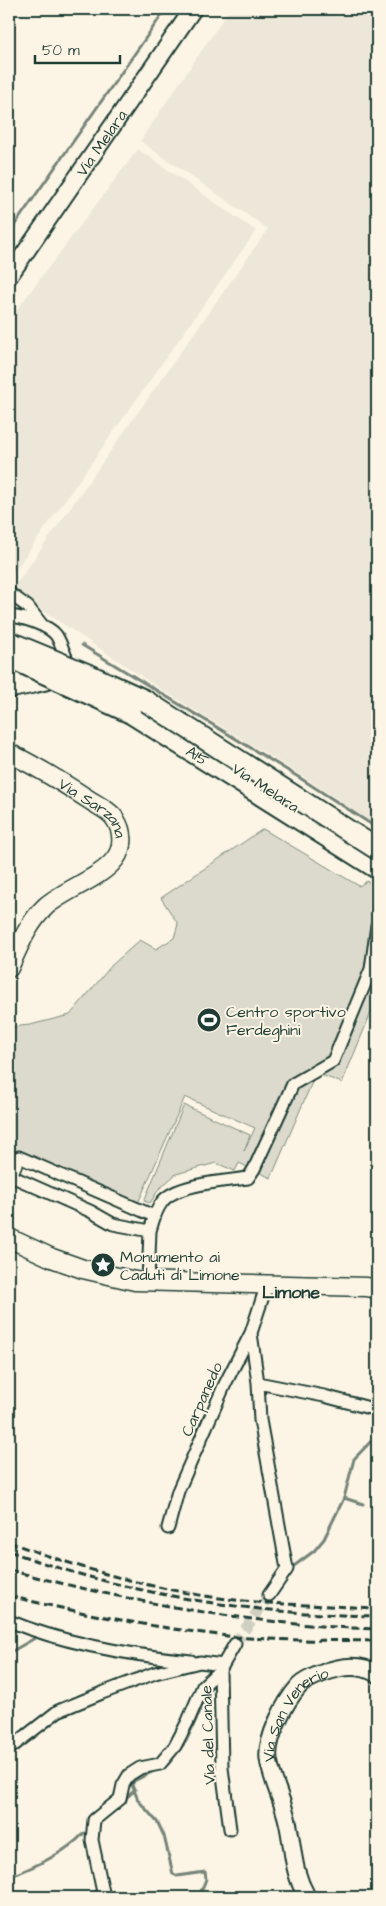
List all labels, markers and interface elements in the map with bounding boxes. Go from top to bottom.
scale bar [35,32,120,64]
text: 50 m [42,40,80,61]
street label: Via Melara [71,105,133,181]
street label: A15 [181,740,214,772]
street label: Via Melara [227,758,304,818]
street label: Via Sarzana [54,773,131,840]
place label: Centro sportivo Ferdeghini [226,1001,346,1042]
sports icon: Centro sportivo Ferdeghini [196,1007,222,1033]
place label: Monumento ai Caduti di Limone [120,1246,240,1286]
place icon: Monumento ai Caduti di Limone [90,1252,116,1278]
district label: Limone [262,1280,320,1305]
street label: Carpanedo [176,1359,228,1440]
street label: Via San Venerio [258,1662,332,1762]
street label: Via del Canale [195,1684,221,1785]

